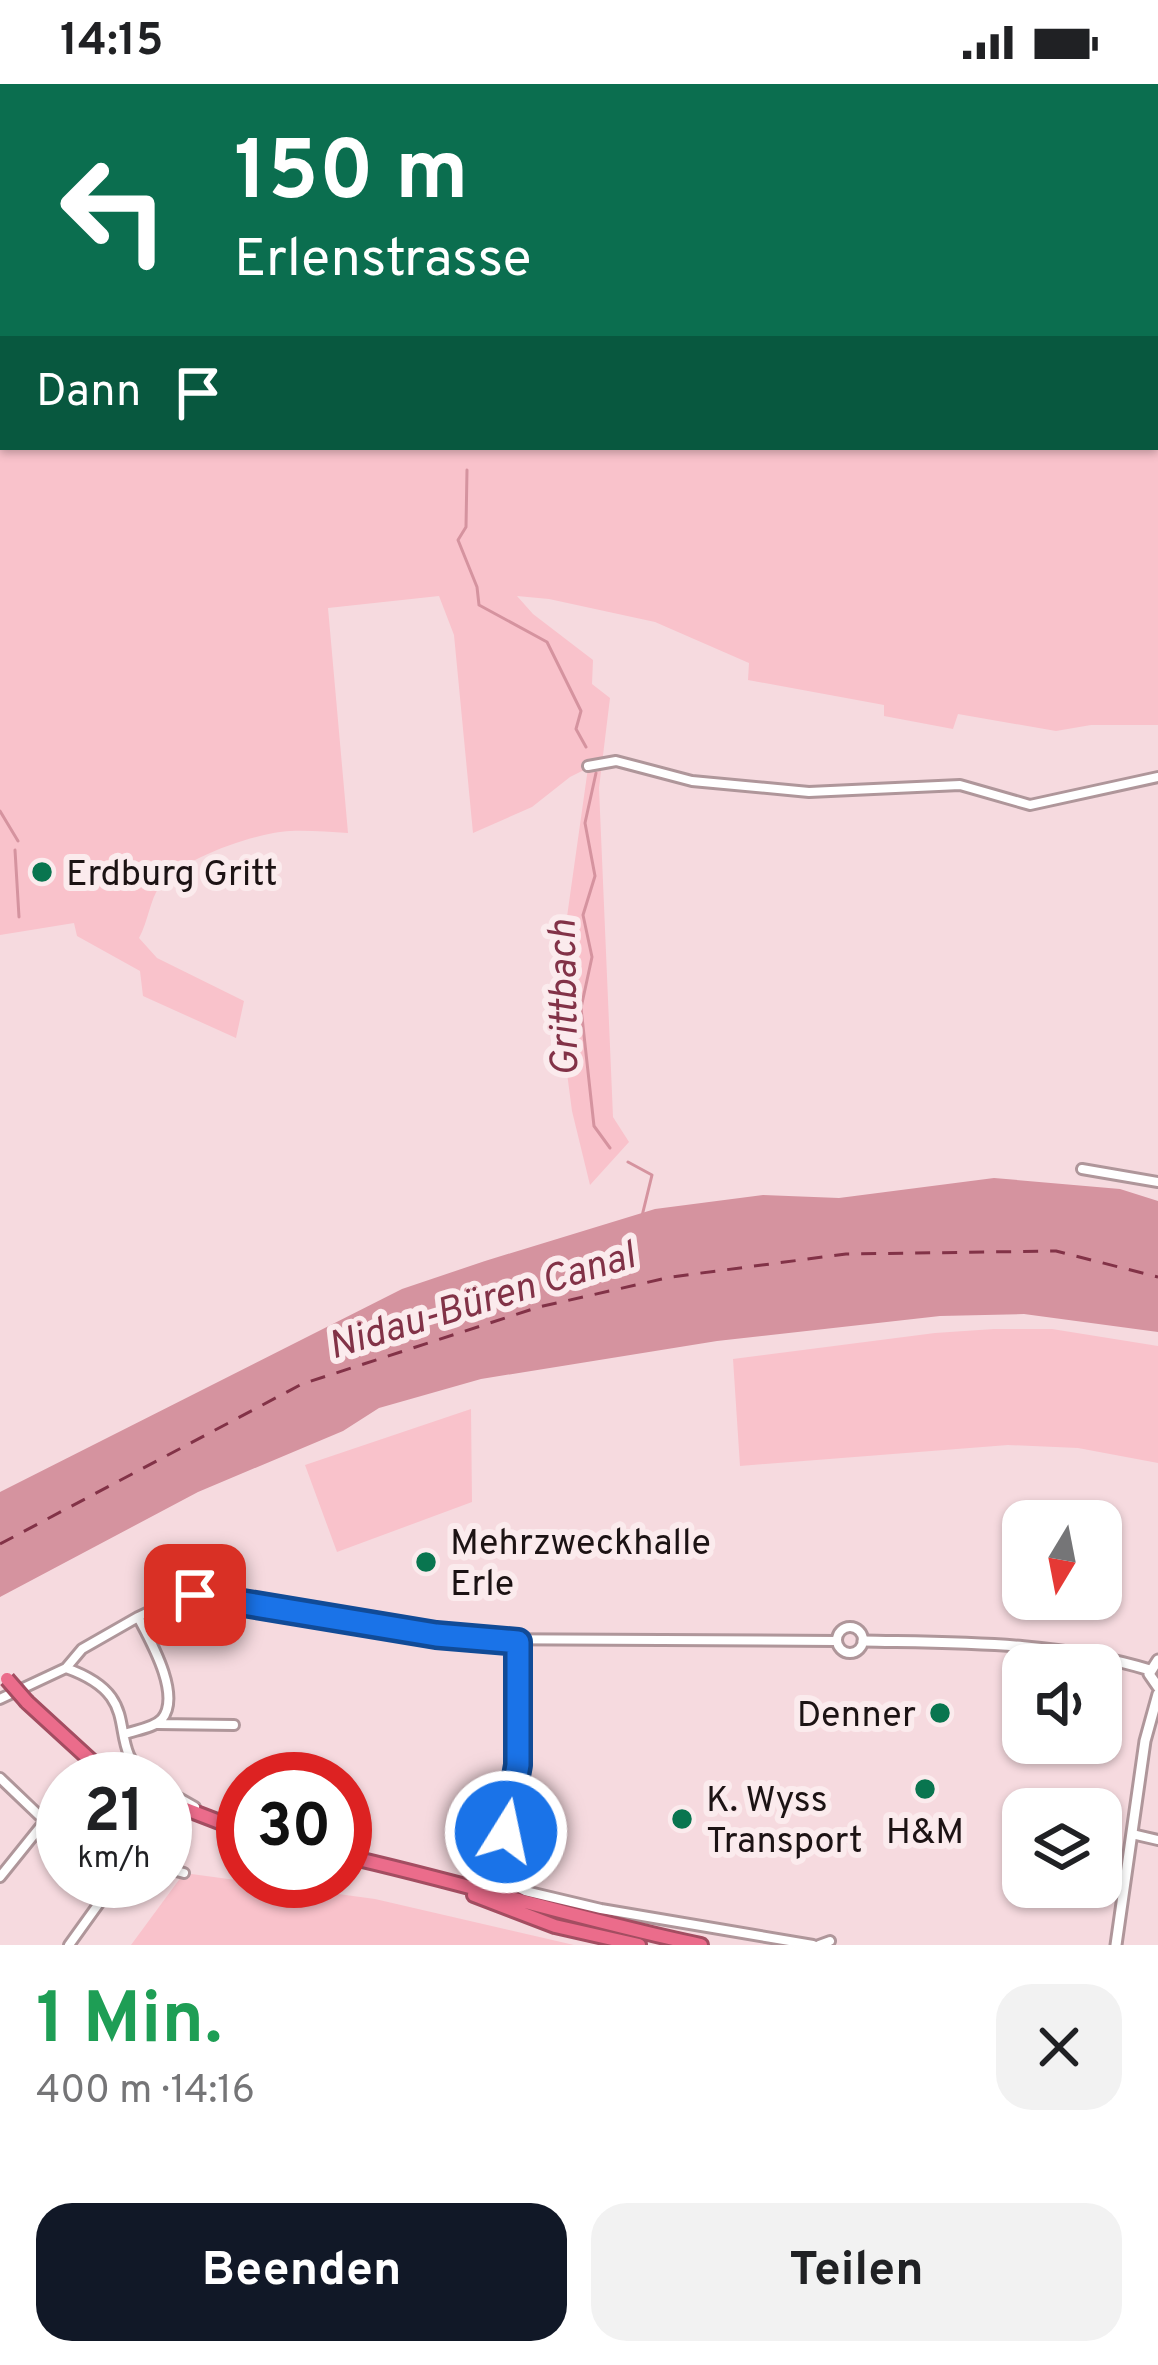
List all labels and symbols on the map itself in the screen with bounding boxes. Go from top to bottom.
place label: Erdburg Gritt [66,853,278,899]
marker: Erdburg Gritt [29,859,55,885]
water label: Grittbach [541,919,592,1077]
water label: Nidau-Büren Canal [323,1233,644,1373]
north arrow [1002,1500,1122,1620]
place label: Mehrzweckhalle Erle [450,1522,711,1609]
pin [144,1544,246,1646]
marker: Mehrzweckhalle Erle [413,1549,439,1575]
place label: Denner [797,1694,916,1740]
marker: Denner [927,1700,953,1726]
speed limit sign: 30 [216,1752,372,1908]
position arrow [443,1769,569,1895]
marker: H&M [912,1776,938,1802]
place label: K. Wyss Transport [706,1779,863,1866]
marker: K. Wyss Transport [669,1806,695,1832]
place label: H&M [886,1811,964,1857]

